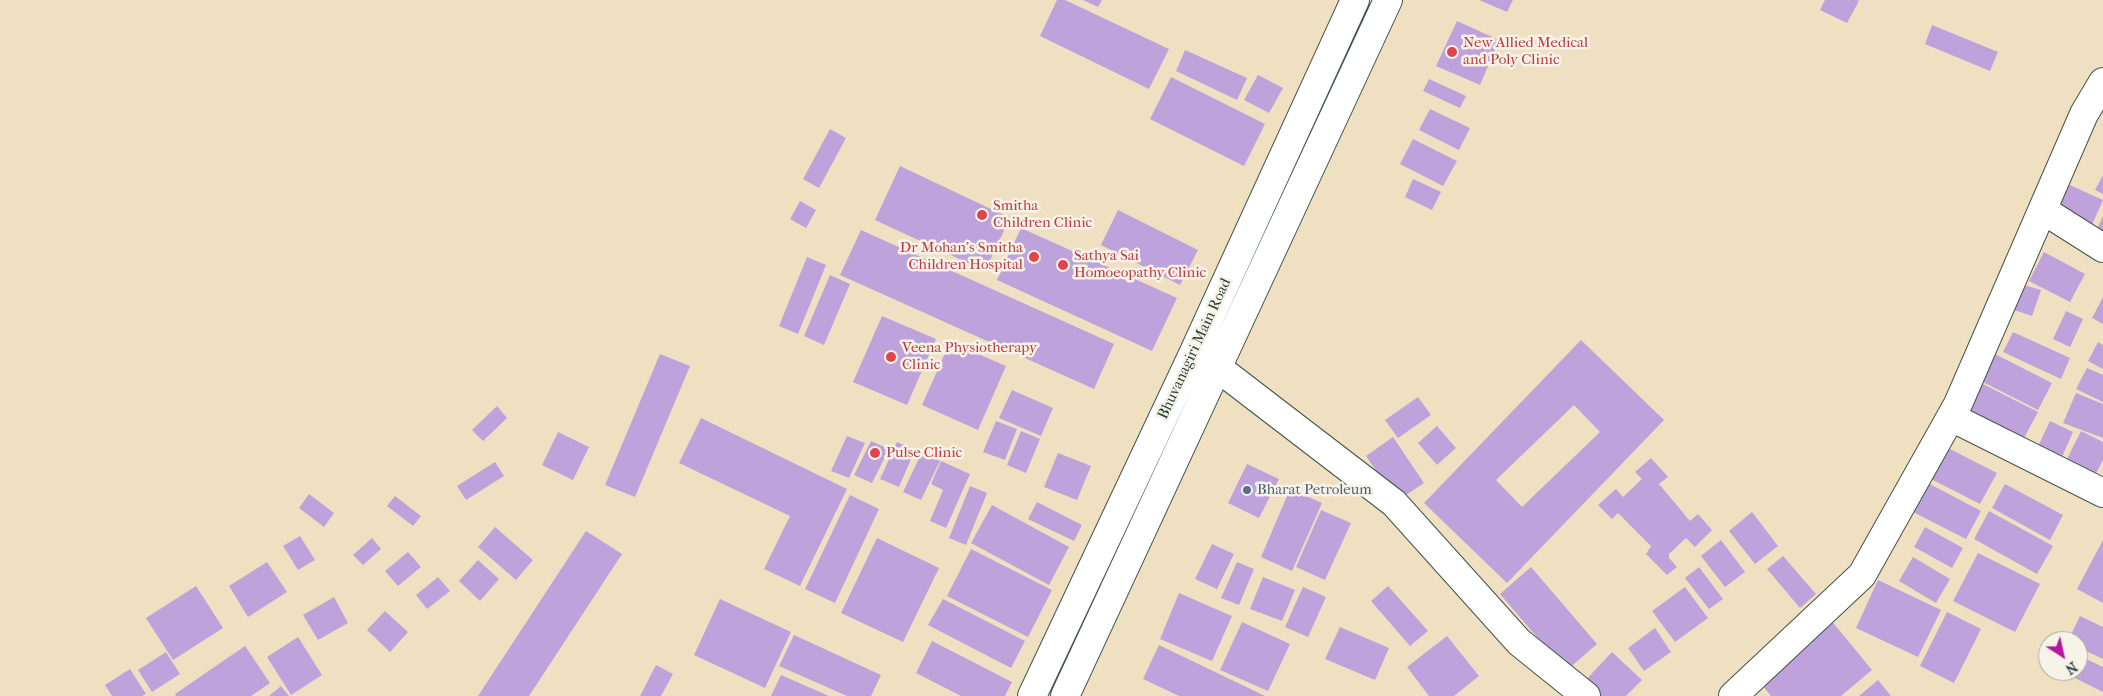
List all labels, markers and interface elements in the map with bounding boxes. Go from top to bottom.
place label: New Allied Medical and Poly Clinic [1463,34,1588,69]
marker: New Allied Medical and Poly Clinic [1445,45,1459,59]
place label: Smitha Children Clinic [993,197,1092,232]
marker: Smitha Children Clinic [975,208,989,222]
place label: Dr Mohan's Smitha Children Hospital [900,239,1023,274]
place label: Sathya Sai Homoeopathy Clinic [1074,247,1206,282]
marker: Dr Mohan's Smitha Children Hospital [1027,250,1041,264]
marker: Sathya Sai Homoeopathy Clinic [1056,258,1070,272]
street label: Bhuvanagiri Main Road [1154,276,1236,422]
place label: Veena Physiotherapy Clinic [902,339,1037,374]
marker: Veena Physiotherapy Clinic [884,350,898,364]
place label: Pulse Clinic [886,444,962,462]
marker: Pulse Clinic [868,446,882,460]
place label: Bharat Petroleum [1257,481,1372,499]
marker: Bharat Petroleum [1241,484,1253,496]
north arrow [2038,631,2088,681]
text: N [2062,658,2081,678]

